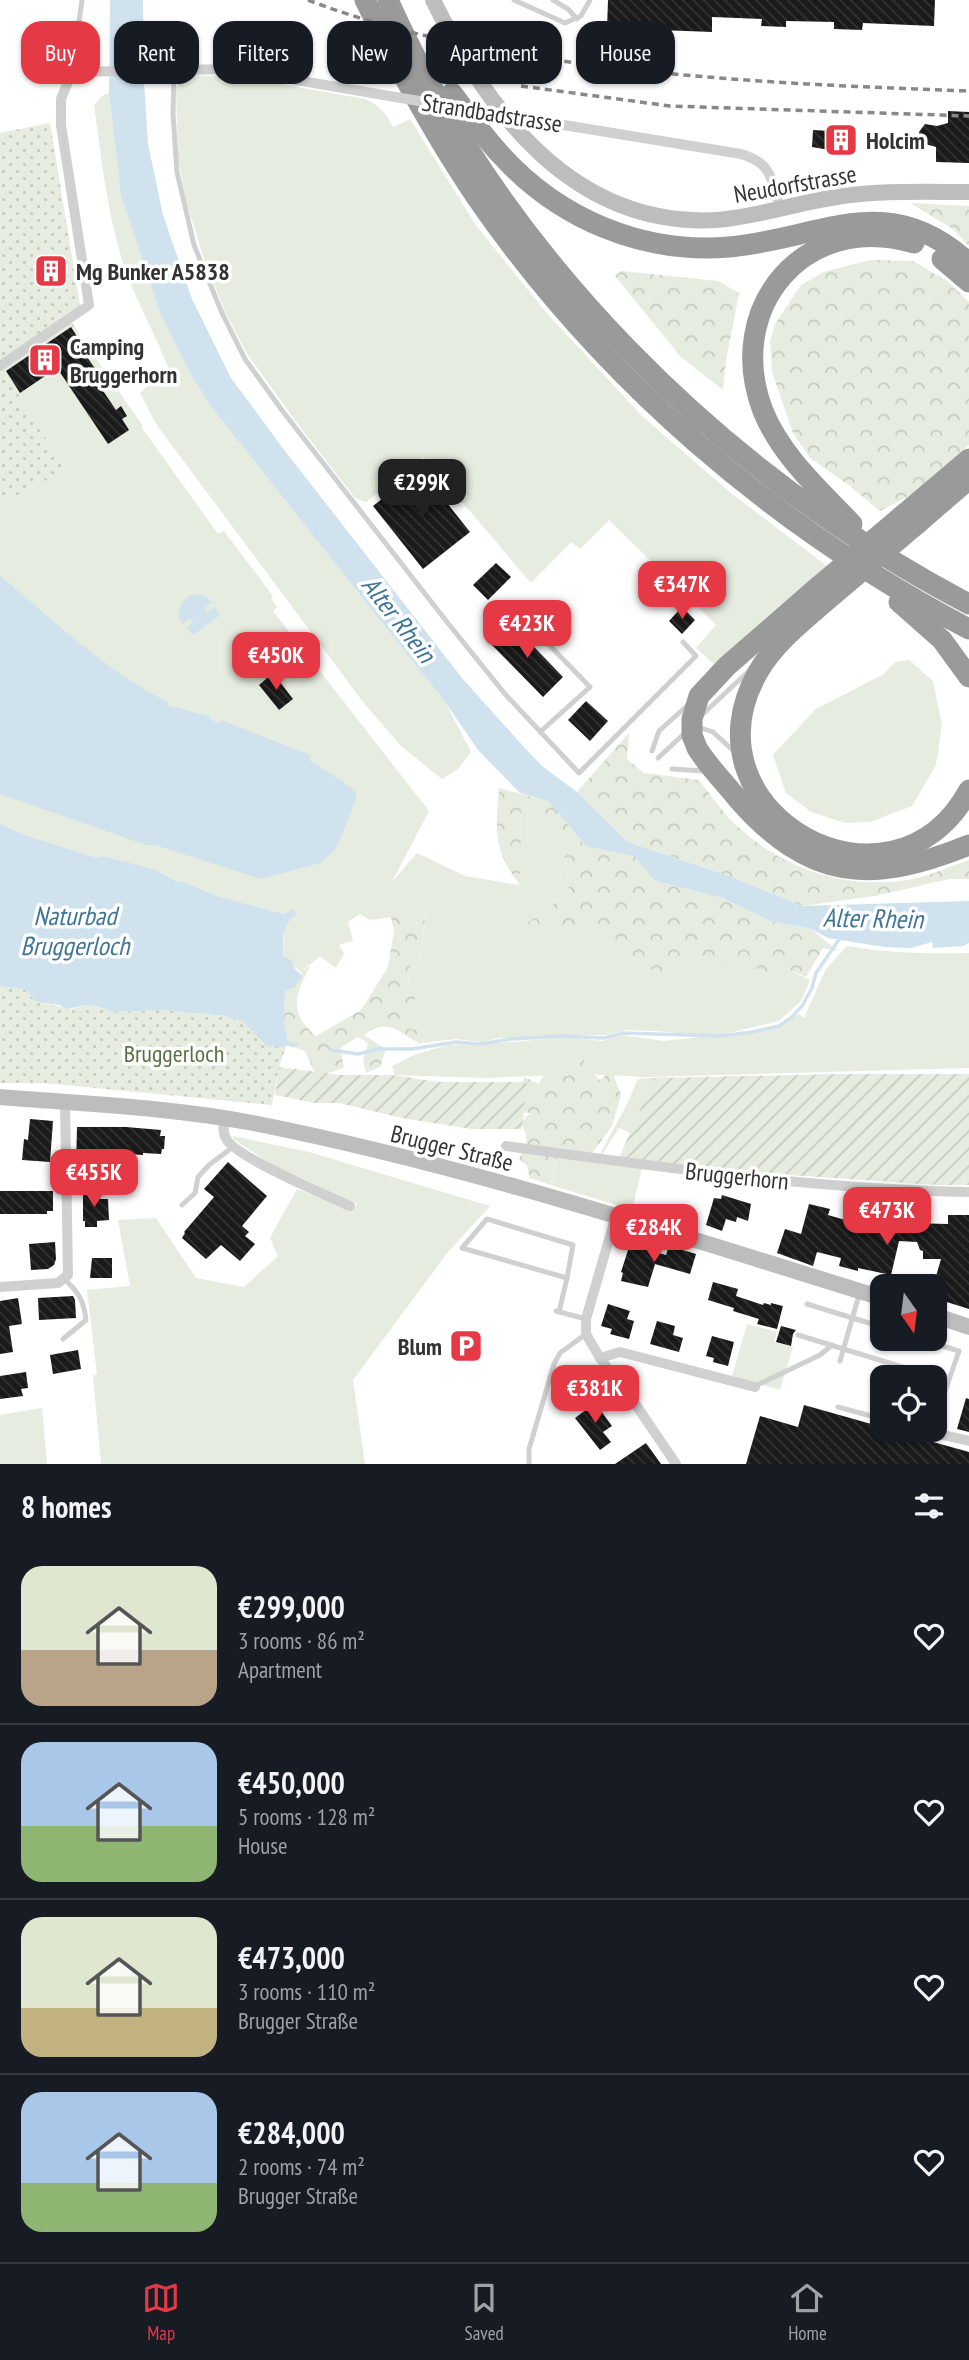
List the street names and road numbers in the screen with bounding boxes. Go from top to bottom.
street label: Strandbadstrasse [420,87,564,139]
street label: Neudorfstrasse [731,158,859,210]
street label: Brugger Straße [387,1118,517,1178]
street label: Bruggerhorn [684,1155,790,1197]

